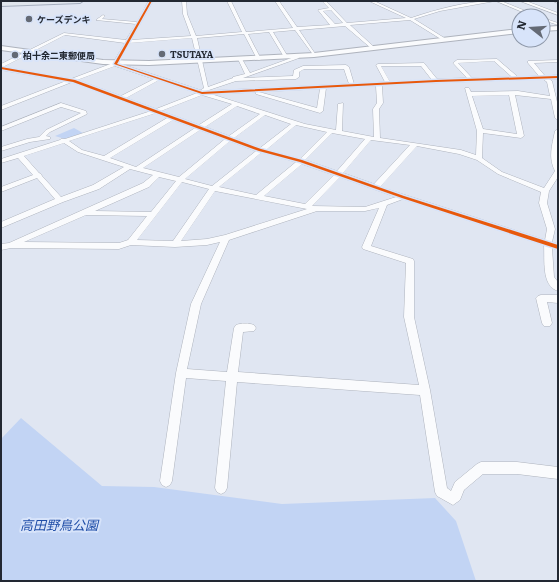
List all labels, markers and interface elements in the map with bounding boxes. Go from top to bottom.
north arrow [511,8,551,48]
place label: ケーズデンキ [37,12,91,26]
marker: ケーズデンキ [24,14,34,24]
text: N [511,18,529,32]
place label: TSUTAYA [170,47,213,61]
place label: 柏十余二東郵便局 [22,48,95,62]
marker: TSUTAYA [157,49,167,59]
marker: 柏十余二東郵便局 [10,50,20,60]
park label: 高田野鳥公園 [20,515,100,534]

